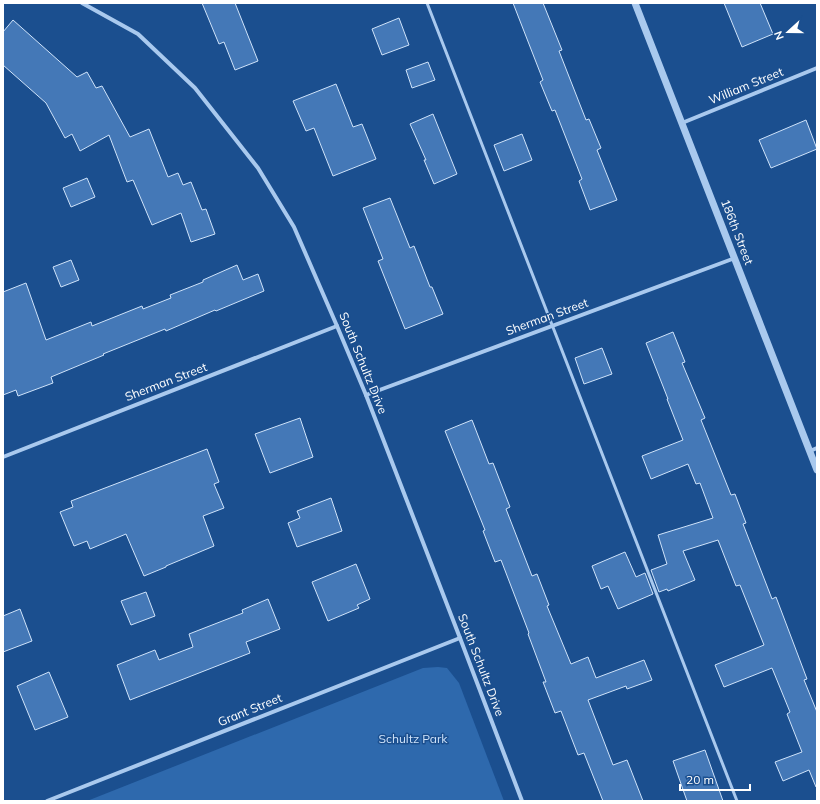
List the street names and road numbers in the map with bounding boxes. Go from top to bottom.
street label: William Street [706,64,785,107]
street label: 186th Street [718,197,757,267]
street label: Sherman Street [504,295,590,338]
street label: South Schultz Drive [336,310,391,416]
street label: Sherman Street [123,359,209,404]
street label: South Schultz Drive [455,612,508,718]
street label: Grant Street [216,690,284,729]

